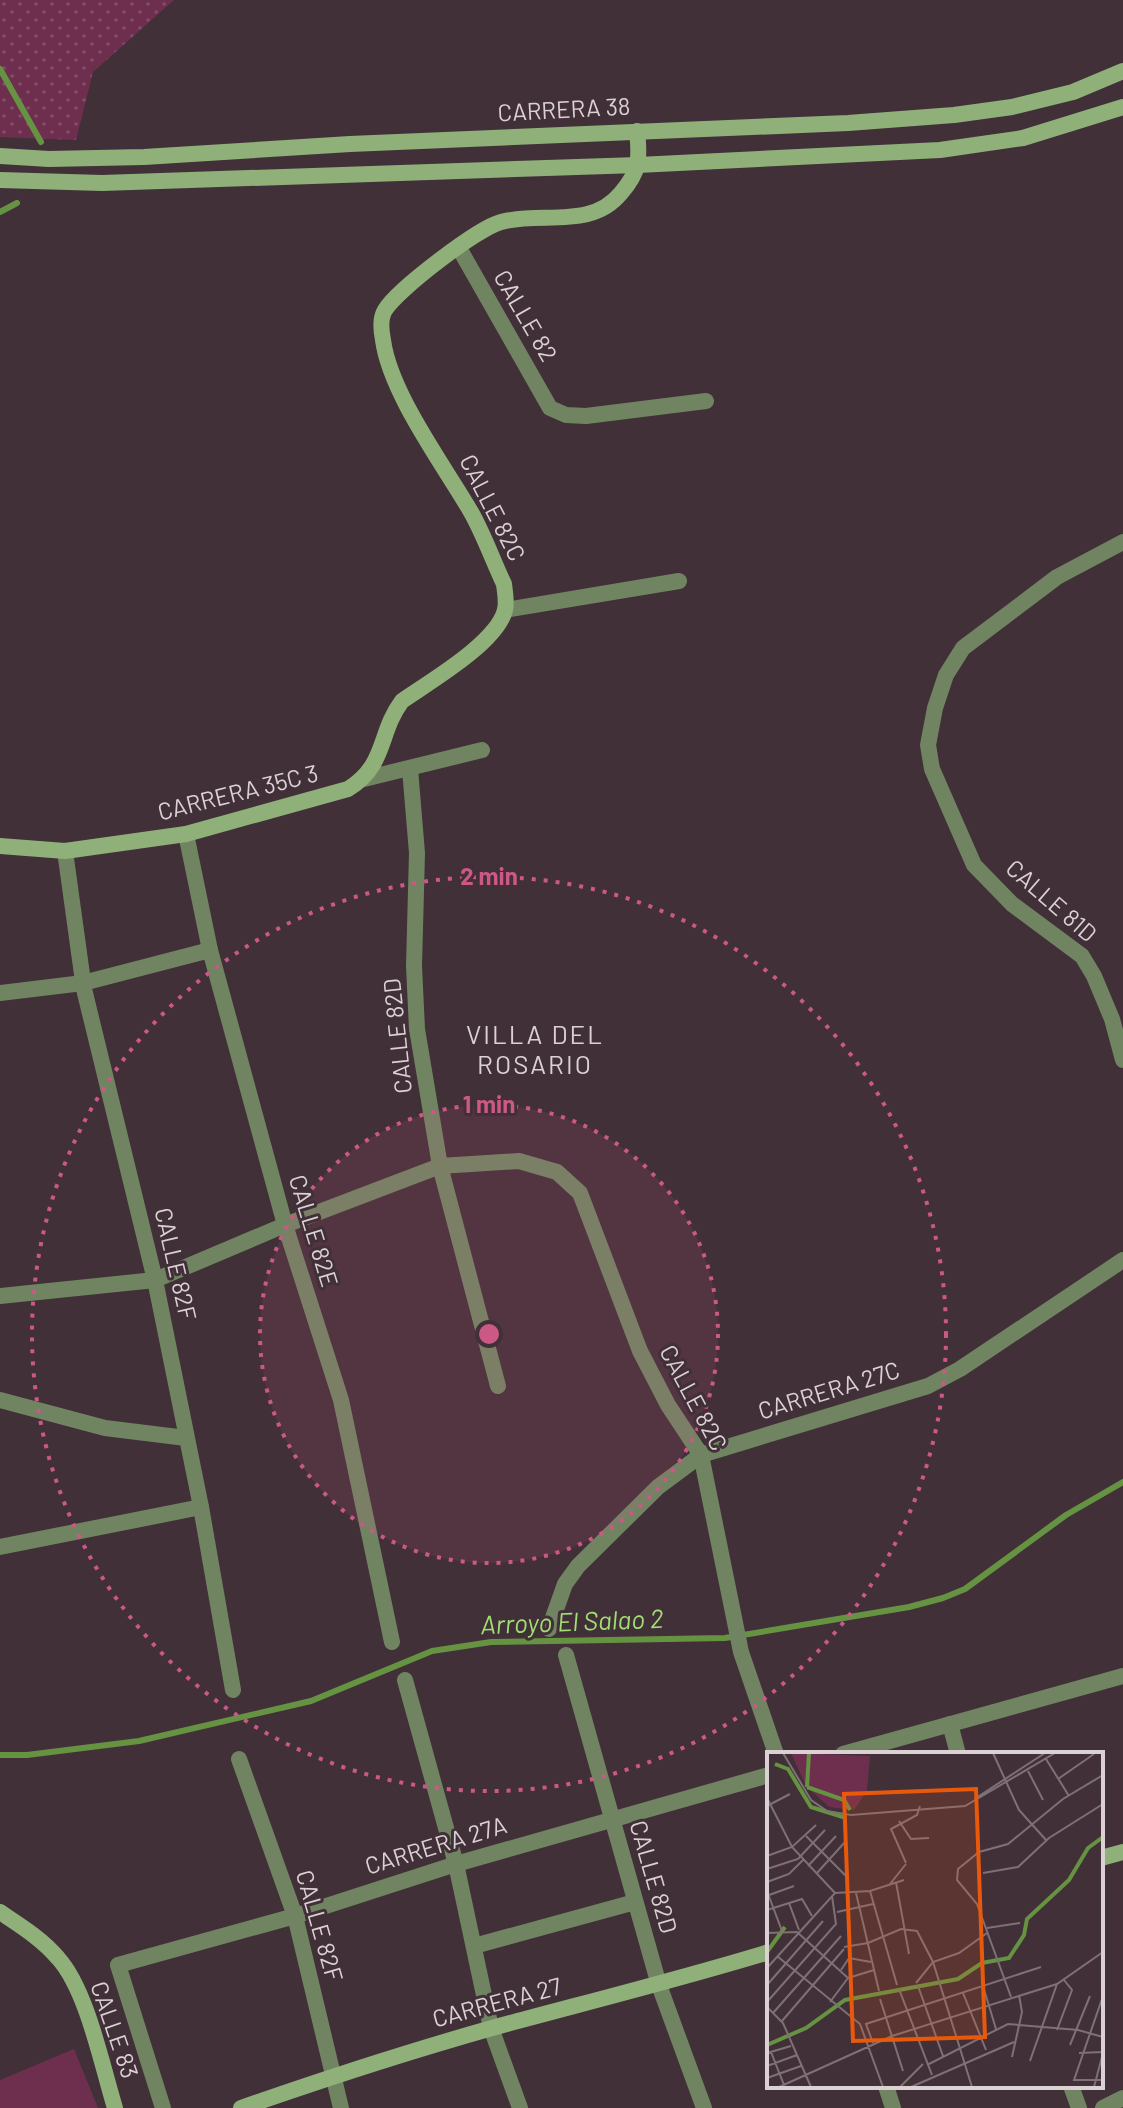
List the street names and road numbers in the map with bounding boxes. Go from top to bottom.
street label: CARRERA 38 [497,91,631,126]
street label: CALLE 82 [488,264,564,366]
street label: CALLE 82C [454,449,533,565]
street label: CARRERA 35C 3 [154,758,321,825]
street label: CALLE 81D [1001,853,1103,947]
street label: CALLE 82D [376,977,417,1095]
street label: CALLE 82E [284,1171,345,1290]
street label: CALLE 82F [149,1205,204,1323]
street label: CALLE 82C [654,1339,734,1455]
street label: CARRERA 27C [754,1354,903,1425]
street label: CARRERA 27A [361,1809,510,1880]
street label: CALLE 82D [625,1817,684,1936]
street label: CALLE 82F [291,1866,350,1985]
street label: CARRERA 27 [429,1970,564,2033]
street label: CALLE 83 [85,1977,145,2082]

